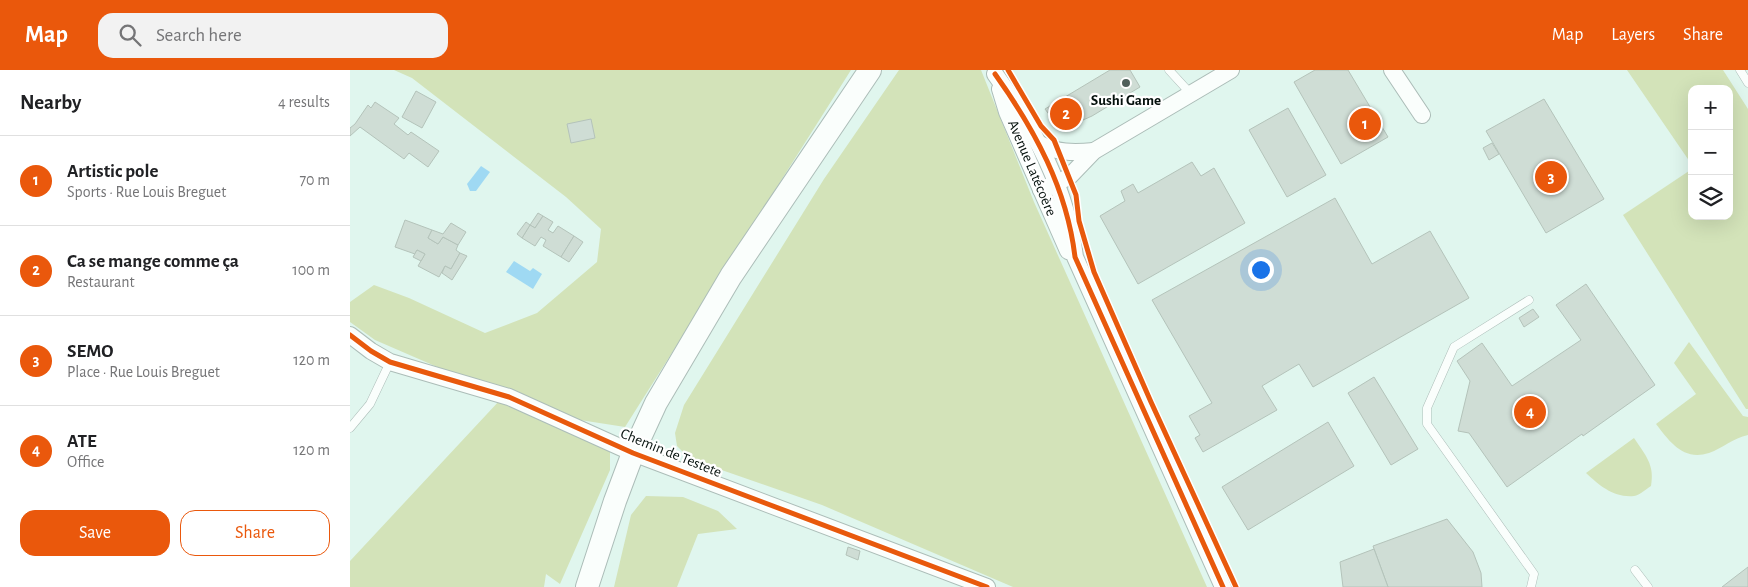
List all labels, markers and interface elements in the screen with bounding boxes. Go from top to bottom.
search box [98,13,448,58]
icon: search [116,21,144,49]
text: Map [25,23,68,47]
text: Search here [156,26,242,45]
text: Map [1552,26,1583,44]
text: Layers [1611,26,1655,44]
text: Share [1683,26,1723,44]
marker: Sushi Game [1120,77,1132,89]
map controls [1688,85,1733,220]
button: + [1688,85,1733,130]
text: Nearby [20,92,81,113]
place label: Sushi Game [1091,93,1161,108]
text: 4 results [278,94,330,110]
pin: 2 [1050,95,1082,133]
pin: 1 [1349,105,1381,143]
street label: Avenue Latécoère [1005,118,1059,218]
button: − [1688,130,1733,175]
pin: 3 [1535,158,1567,196]
text: Artistic pole [67,162,158,181]
text: 1 [33,172,39,188]
text: 70 m [299,172,330,188]
button: layers [1688,175,1733,220]
text: Sports · Rue Louis Breguet [67,184,226,200]
text: Ca se mange comme ça [67,252,239,271]
your location [1248,257,1274,283]
text: 2 [32,262,40,278]
text: 100 m [292,262,330,278]
text: Restaurant [67,274,135,290]
text: SEMO [67,342,114,361]
text: 3 [33,352,39,368]
text: 120 m [293,352,330,368]
text: Place · Rue Louis Breguet [67,364,220,380]
pin: 4 [1514,393,1546,431]
street label: Chemin de Testete [618,426,724,480]
text: ATE [67,432,97,451]
text: 4 [32,442,40,458]
text: 120 m [293,442,330,458]
text: Office [67,454,104,470]
button: Save [20,510,170,556]
button: Share [180,510,330,556]

